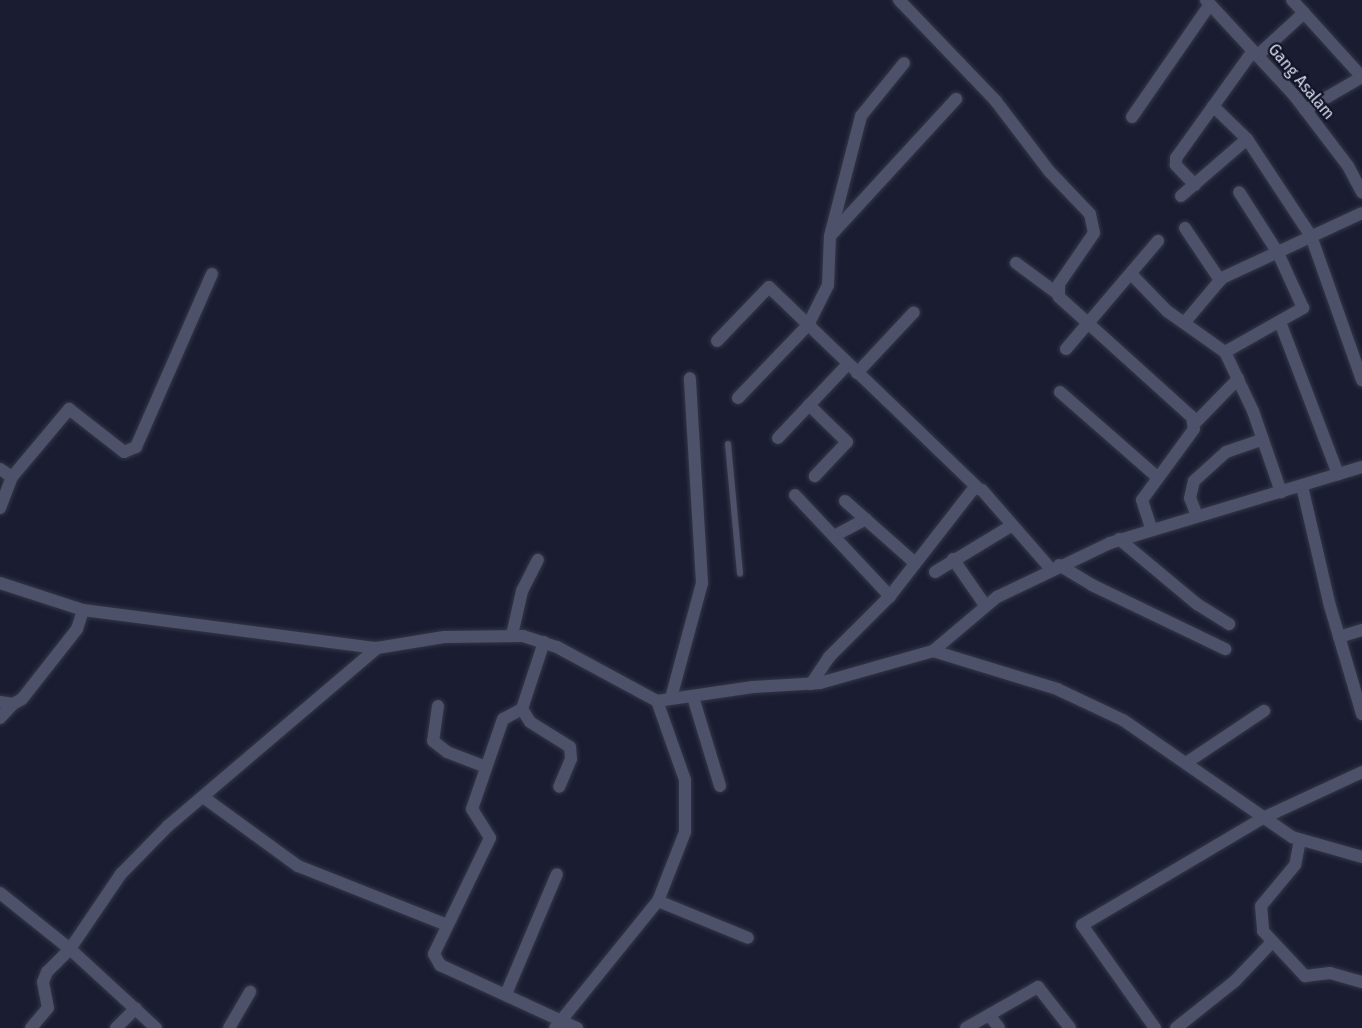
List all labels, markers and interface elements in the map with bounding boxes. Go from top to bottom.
street label: Gang Asalam [1264,40,1338,124]

